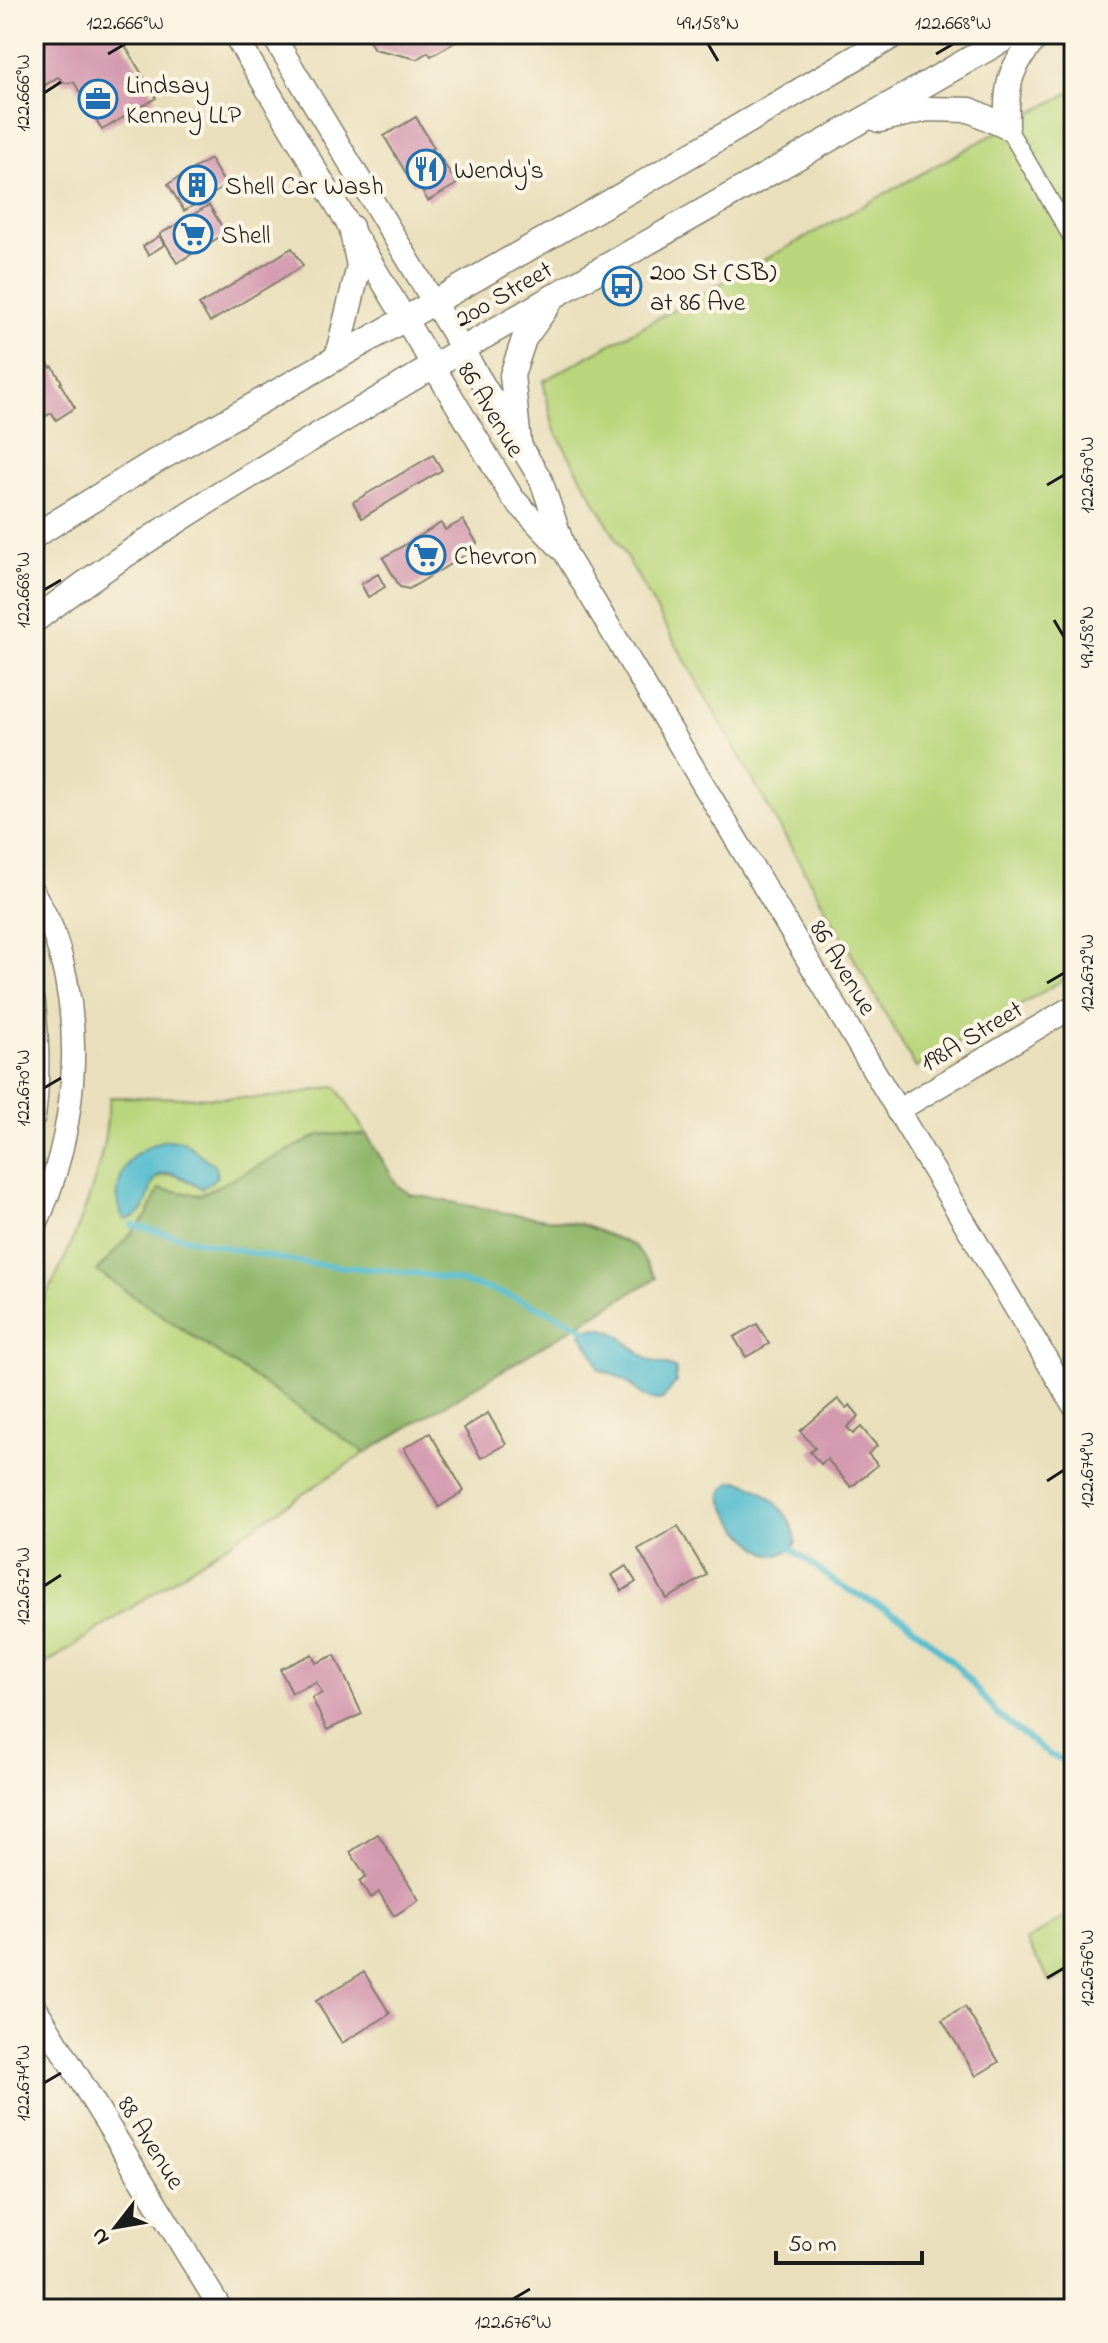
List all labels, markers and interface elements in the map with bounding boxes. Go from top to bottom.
text: 122.666°W [86,10,164,39]
text: 49.158°N [677,10,739,39]
text: 122.668°W [915,10,991,39]
text: 122.666°W [10,54,39,132]
place label: Lindsay Kenney LLP [126,68,242,136]
office icon: Lindsay Kenney LLP [77,78,119,120]
restaurant icon: Wendy's [405,148,447,190]
place label: Wendy's [454,153,544,191]
building icon: Shell Car Wash [176,164,218,206]
place label: Shell Car Wash [225,169,384,207]
supermarket icon: Shell [172,213,214,255]
place label: Shell [221,218,270,256]
street label: 200 Street [448,252,561,339]
place label: 200 St (SB) at 86 Ave [650,255,777,323]
bus stop icon: 200 St (SB) at 86 Ave [601,265,643,307]
street label: 86 Avenue [446,356,533,466]
text: 122.670°W [1074,437,1103,513]
supermarket icon: Chevron [405,534,447,576]
place label: Chevron [454,539,537,577]
text: 122.668°W [10,552,39,628]
text: 49.158°N [1074,606,1103,668]
street label: 86 Avenue [798,914,885,1024]
text: 122.672°W [1074,934,1103,1012]
street label: 198A Street [914,992,1031,1083]
text: 122.670°W [10,1050,39,1126]
text: 122.674°W [1074,1432,1103,1508]
text: 122.672°W [10,1547,39,1625]
text: 122.676°W [1074,1929,1103,2007]
text: 122.674°W [10,2045,39,2121]
street label: 88 Avenue [106,2090,193,2198]
north arrow [76,2187,156,2267]
scale bar [776,2215,922,2265]
text: N [84,2221,119,2250]
text: 50 m [788,2228,837,2263]
text: 122.676°W [474,2309,552,2338]

